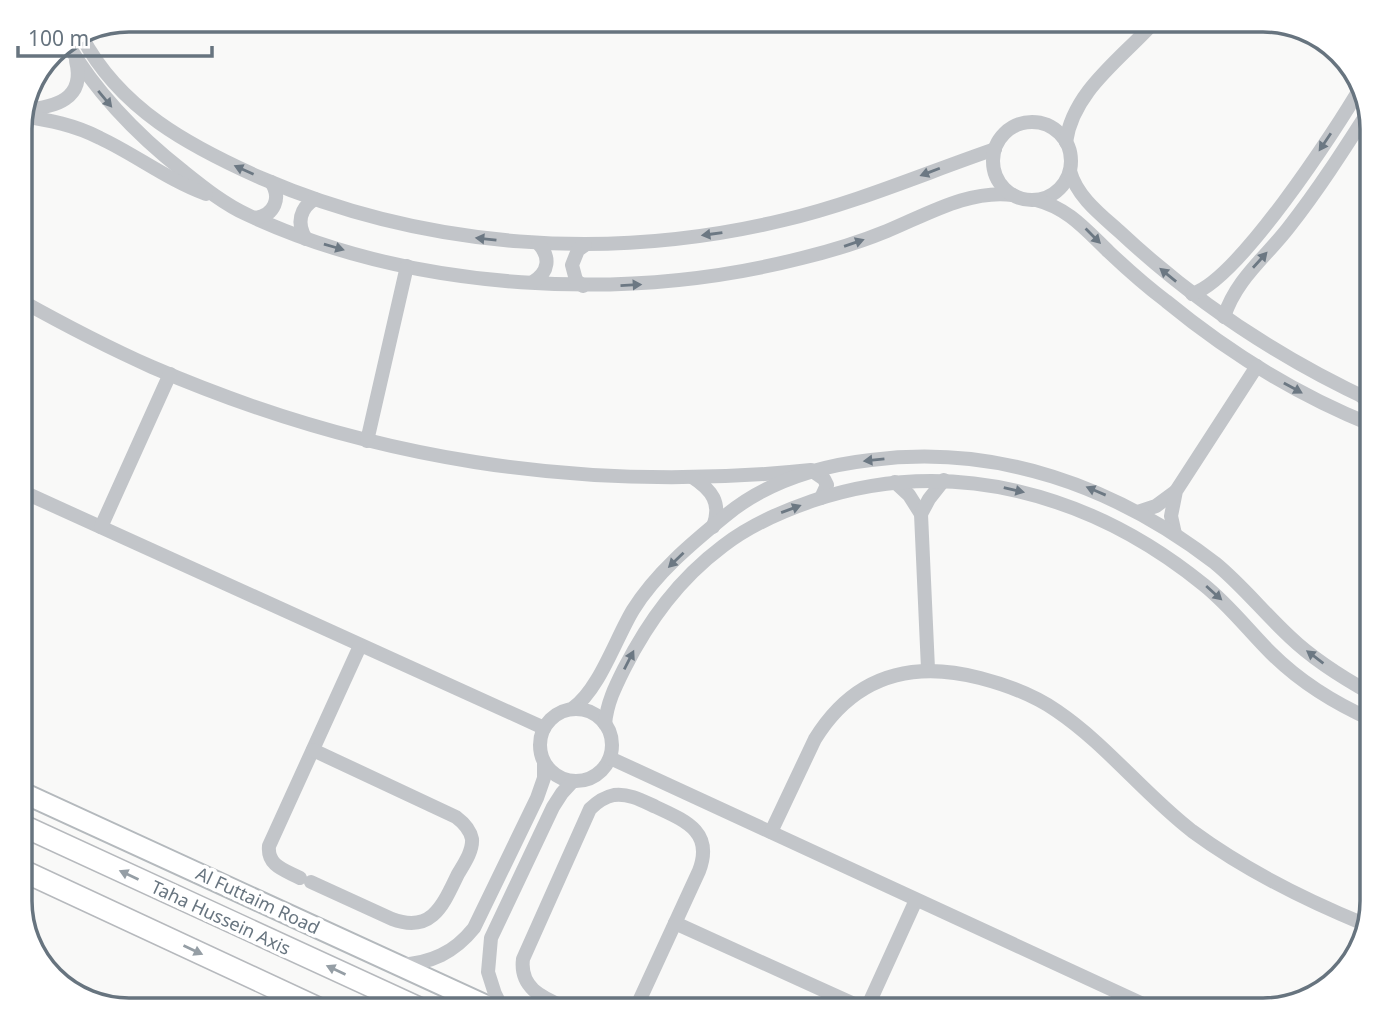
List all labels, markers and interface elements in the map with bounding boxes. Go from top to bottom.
scale bar [18,14,212,58]
text: 100 m [28,24,89,52]
one-way arrow [98,89,113,107]
one-way arrow [1319,132,1332,152]
one-way arrow [234,164,254,176]
one-way arrow [920,166,941,177]
one-way arrow [1084,227,1101,243]
one-way arrow [701,229,723,240]
one-way arrow [474,233,496,244]
one-way arrow [843,237,864,248]
one-way arrow [323,243,344,253]
one-way arrow [1252,251,1268,269]
one-way arrow [1160,268,1178,283]
one-way arrow [620,279,642,290]
one-way arrow [1283,382,1303,394]
one-way arrow [862,454,884,465]
one-way arrow [1003,484,1025,495]
one-way arrow [1085,486,1106,497]
one-way arrow [780,503,801,514]
one-way arrow [668,551,685,567]
one-way arrow [1205,585,1222,601]
one-way arrow [623,650,634,670]
one-way arrow [1306,650,1324,665]
street label: Al Futtaim Road [192,861,324,939]
one-way arrow [119,869,140,880]
street label: Taha Hussein Axis [147,874,295,960]
one-way arrow [182,944,203,955]
one-way arrow [326,964,346,976]

